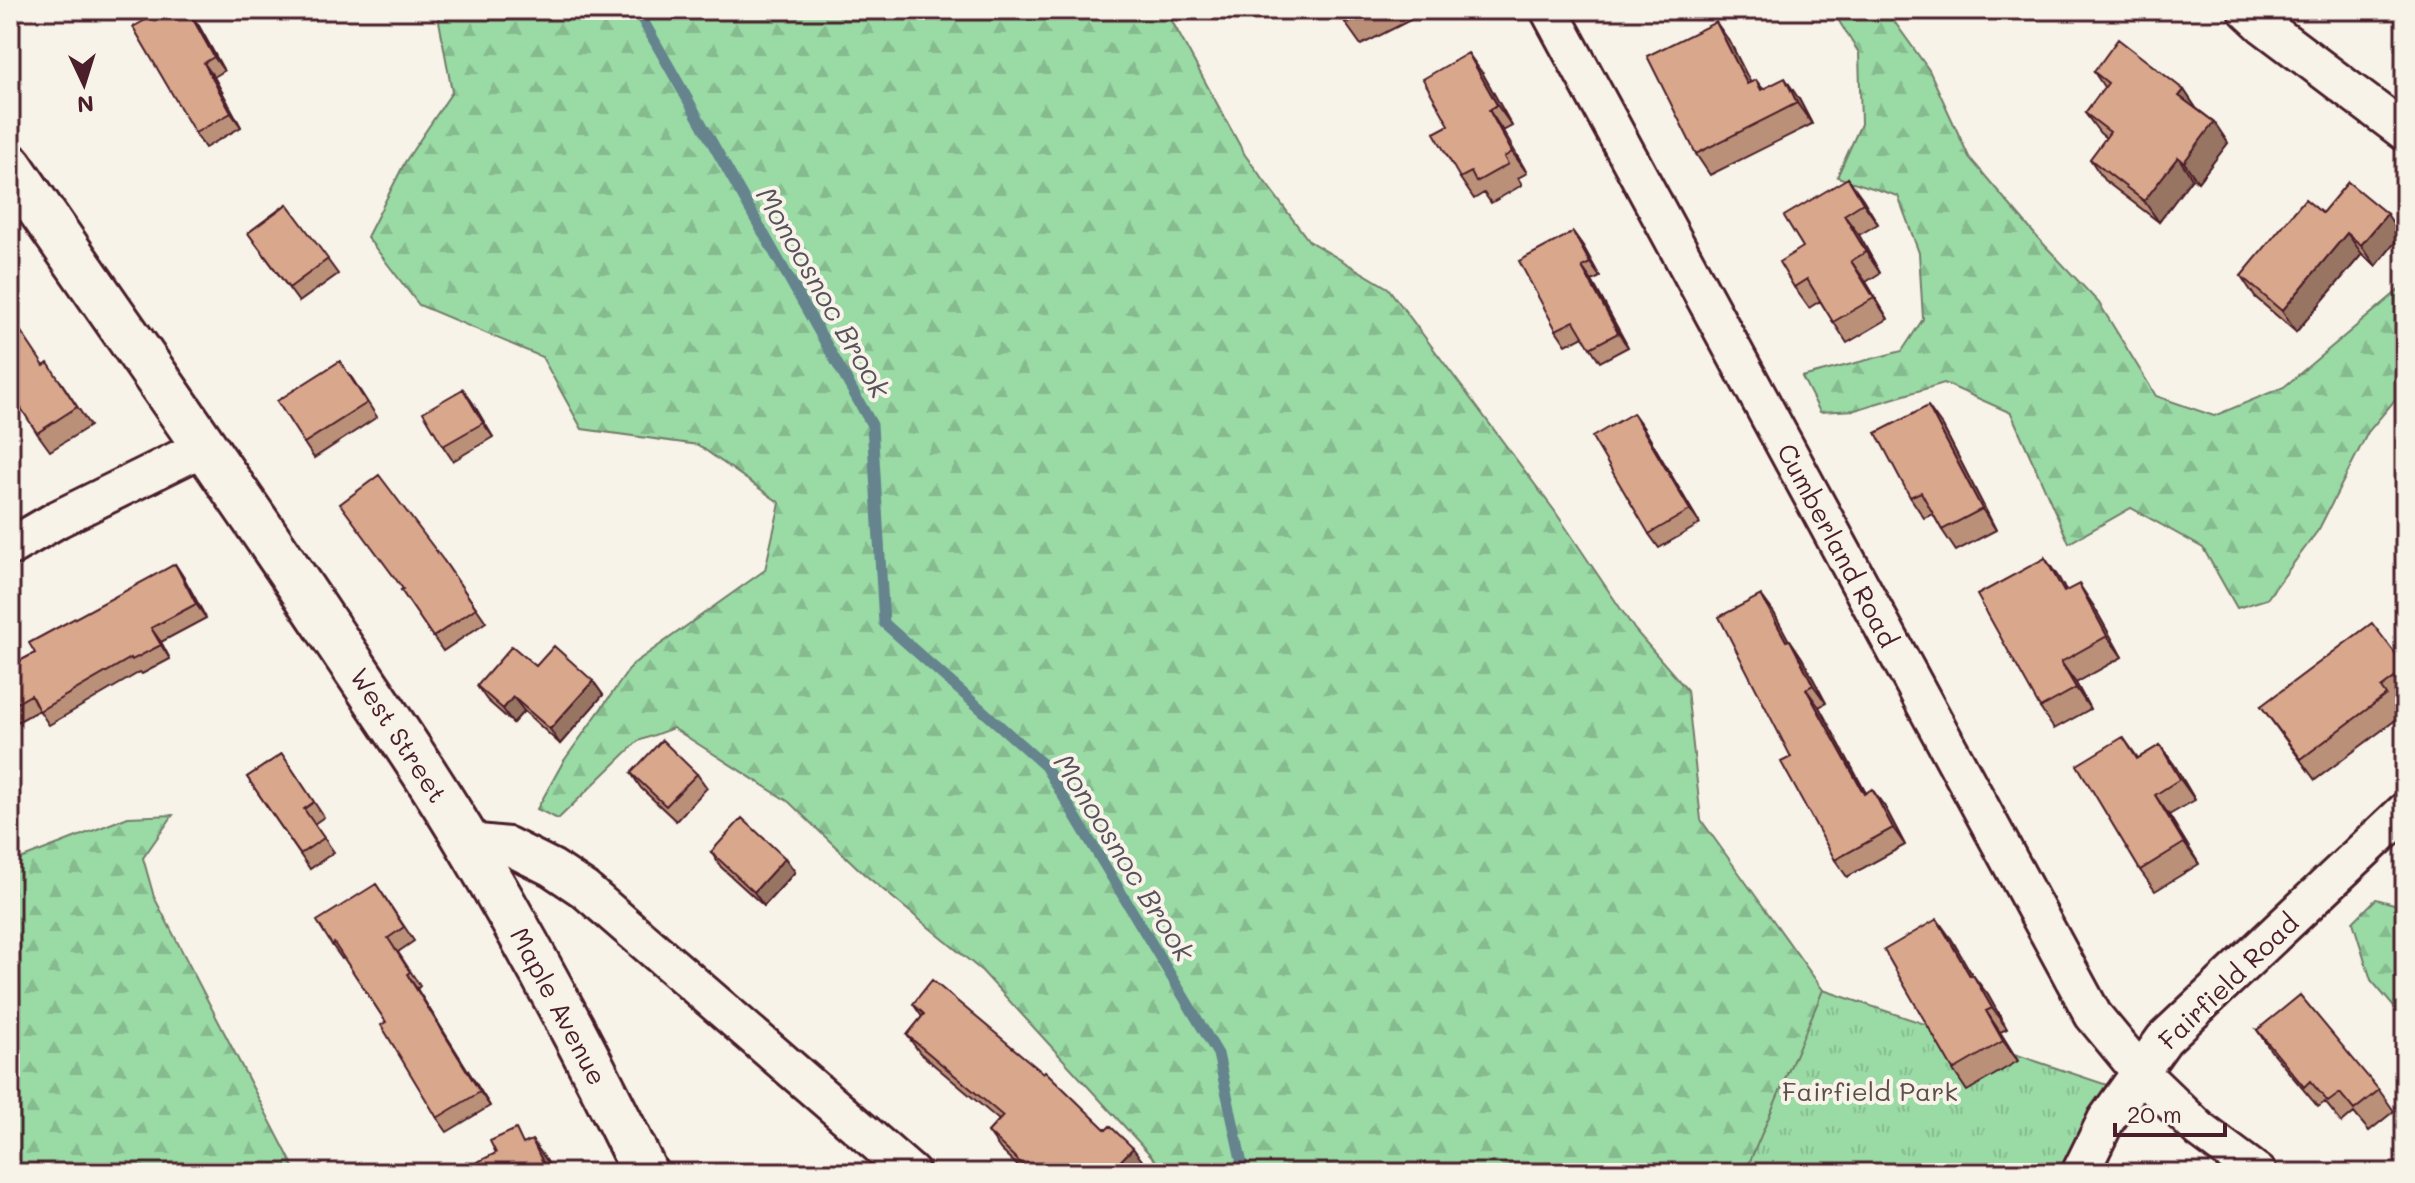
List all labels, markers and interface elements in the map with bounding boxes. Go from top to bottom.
north arrow [44,44,124,124]
text: N [76,89,95,119]
water label: Monoosnoc Brook [749,180,900,405]
street label: Cumberland Road [1770,437,1906,653]
street label: West Street [343,661,455,809]
water label: Monoosnoc Brook [1047,746,1204,969]
street label: Fairfield Road [2151,906,2305,1056]
street label: Maple Avenue [503,921,615,1091]
park label: Fairfield Park [1782,1074,1958,1108]
scale bar [2115,1087,2225,1137]
text: 20 m [2127,1098,2182,1129]

